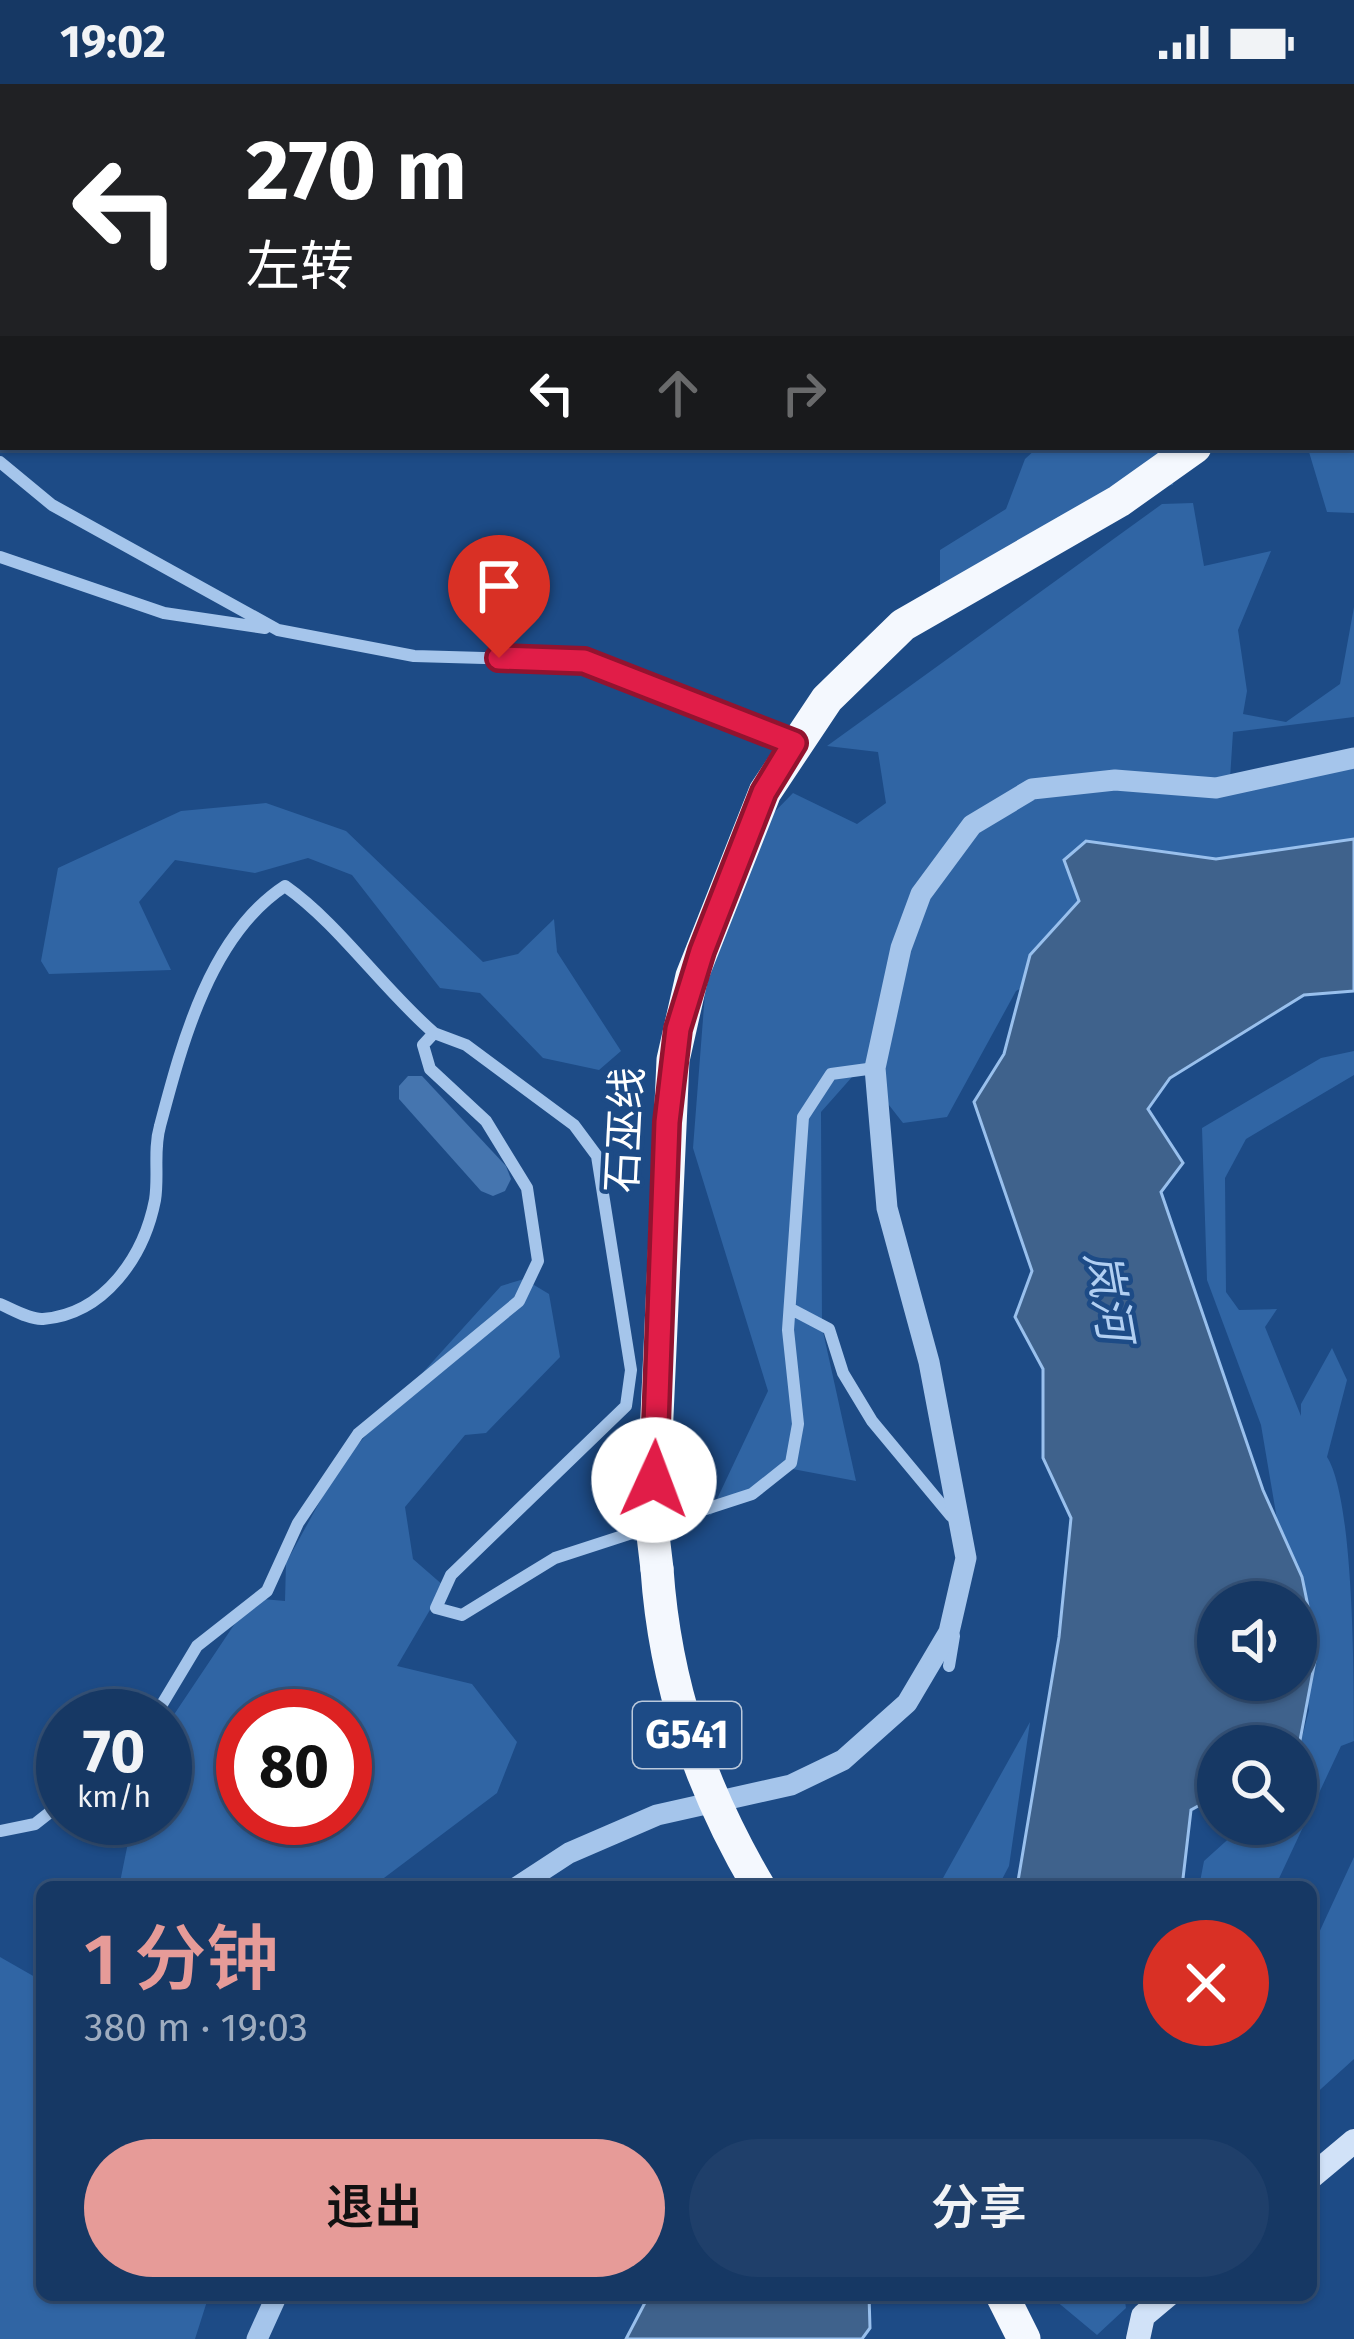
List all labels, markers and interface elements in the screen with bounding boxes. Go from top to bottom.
text: 19:02 [60,15,166,69]
text: 270 m [246,120,467,221]
icon: left [48,132,204,288]
text: 左转 [246,235,354,299]
icon: left [519,360,585,426]
icon: ahead [645,360,711,426]
icon: right [771,360,837,426]
pin [448,535,550,658]
icon: arrive [466,553,532,619]
street label: 石巫线 [597,1066,653,1194]
water label: 岚河 [1074,1247,1144,1353]
position arrow [591,1417,717,1543]
map controls [1197,1581,1317,1845]
button: sound [1197,1581,1317,1701]
speed limit sign: 80 [216,1689,372,1845]
road number: G541 [633,1702,741,1768]
text: 70 [83,1716,145,1788]
button: search [1197,1725,1317,1845]
text: km/h [77,1779,151,1815]
text: 1 分钟 [84,1917,278,2003]
button: close [1143,1920,1269,2046]
text: 380 m · 19:03 [84,2005,308,2051]
button: 退出 [84,2139,665,2277]
button: 分享 [689,2139,1269,2277]

